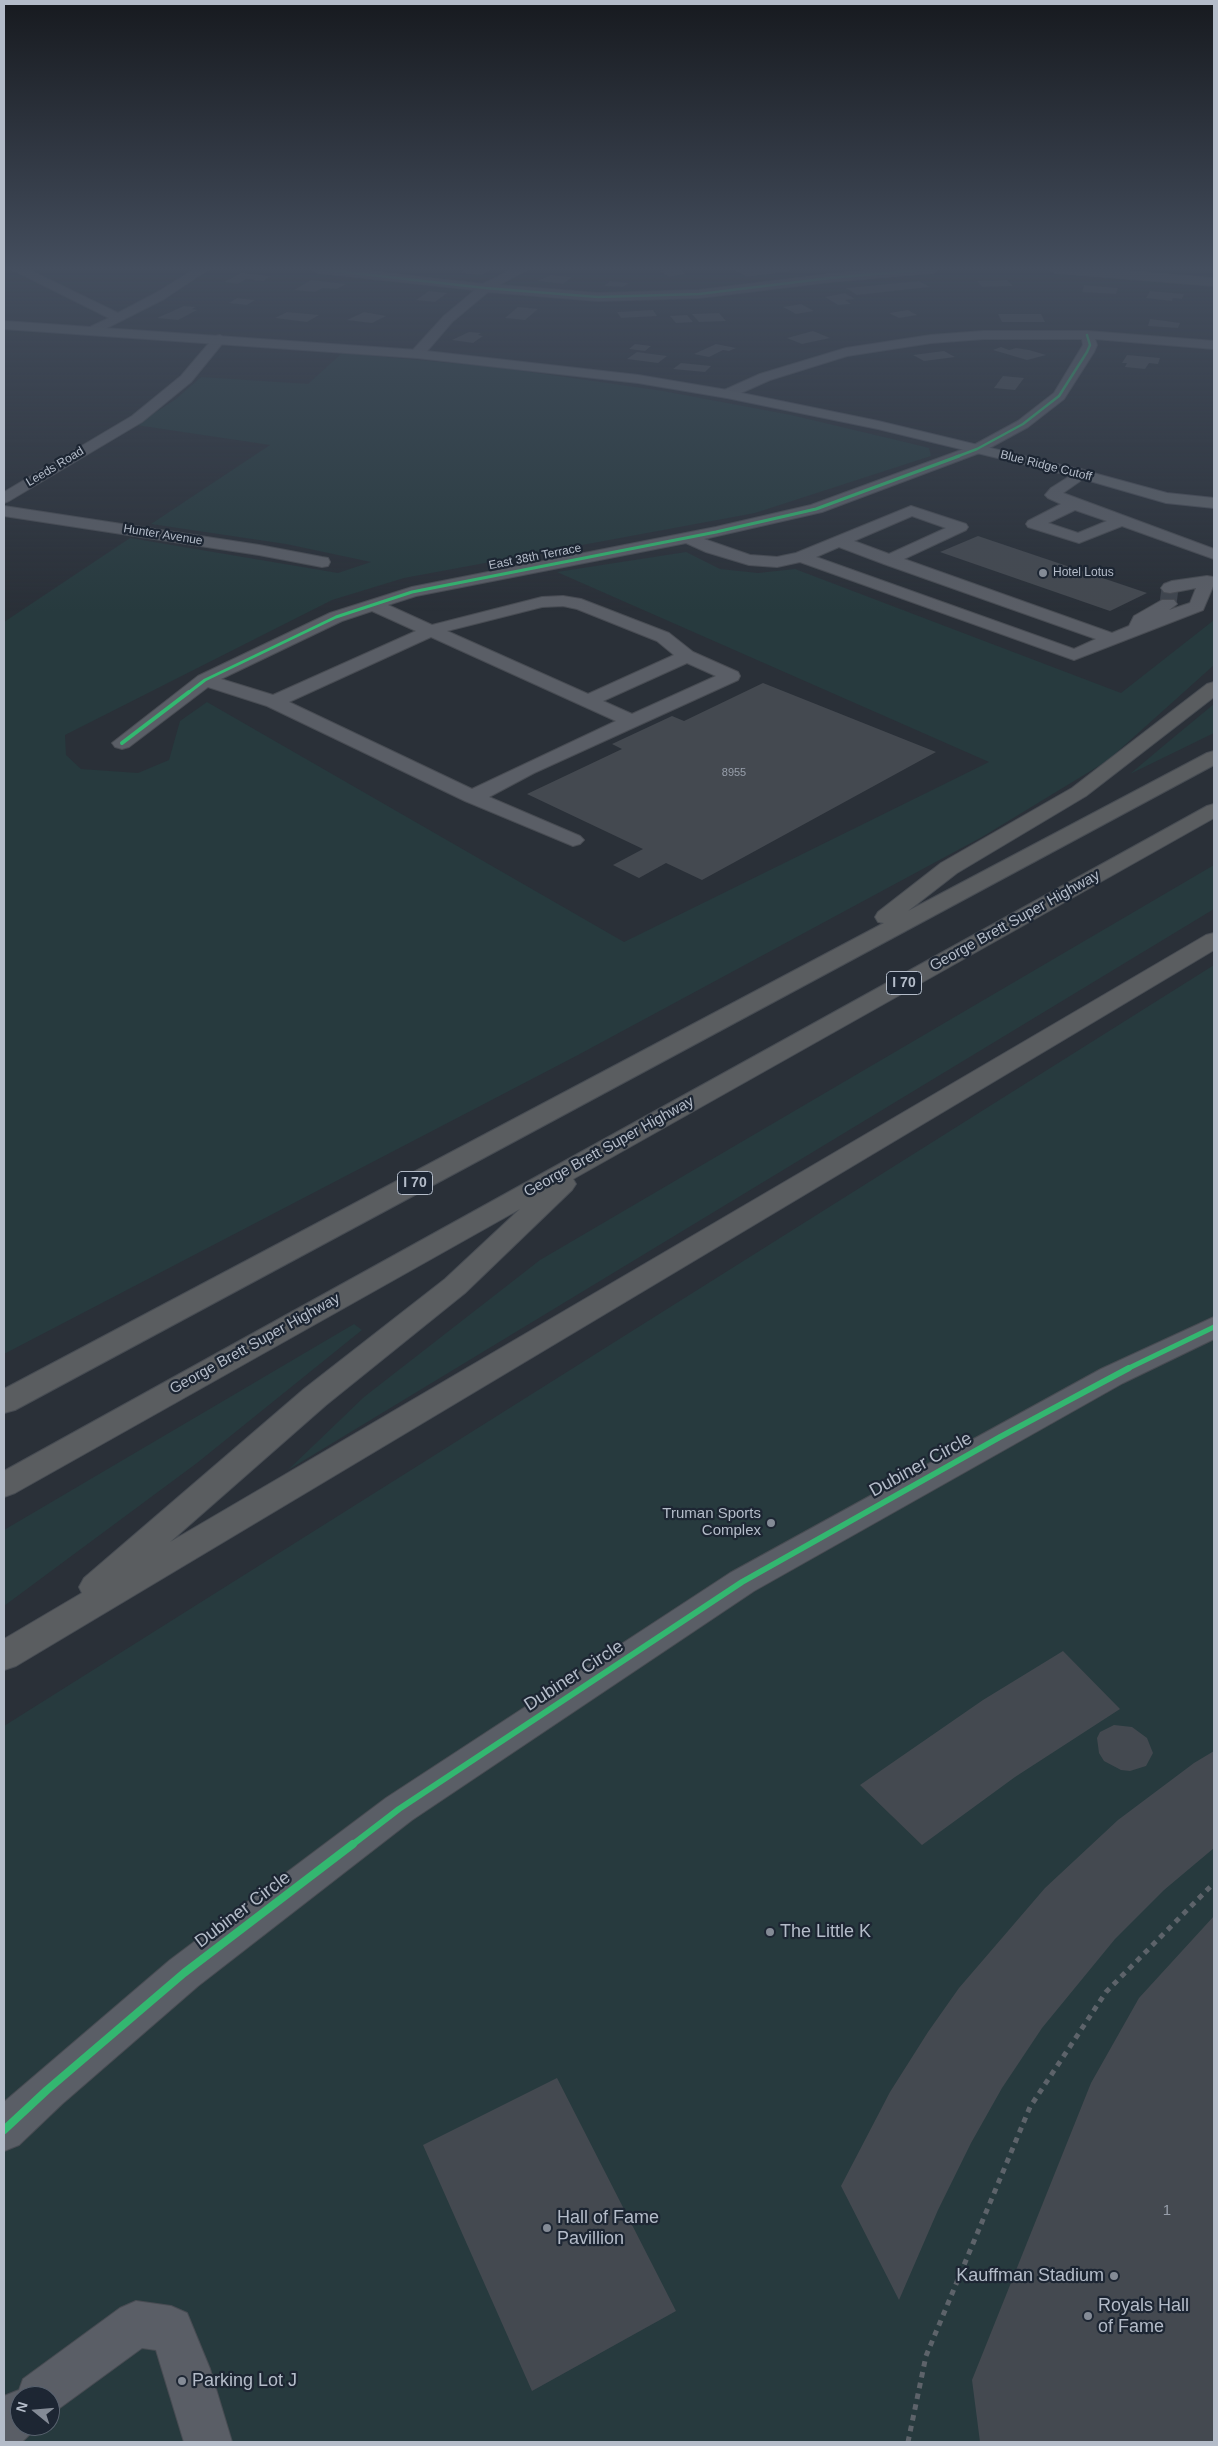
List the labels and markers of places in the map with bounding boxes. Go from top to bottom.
place label: Hotel Lotus [1053,566,1114,580]
marker: Hotel Lotus [1037,567,1049,579]
place label: Truman Sports Complex [662,1505,761,1540]
marker: Truman Sports Complex [765,1517,777,1529]
place label: The Little K [780,1921,871,1943]
marker: The Little K [764,1926,776,1938]
place label: Hall of Fame Pavillion [557,2207,659,2250]
marker: Hall of Fame Pavillion [541,2222,553,2234]
place label: Kauffman Stadium [956,2265,1104,2287]
marker: Kauffman Stadium [1108,2270,1120,2282]
place label: Royals Hall of Fame [1098,2295,1189,2338]
marker: Royals Hall of Fame [1082,2310,1094,2322]
place label: Parking Lot J [192,2370,297,2392]
marker: Parking Lot J [176,2375,188,2387]

